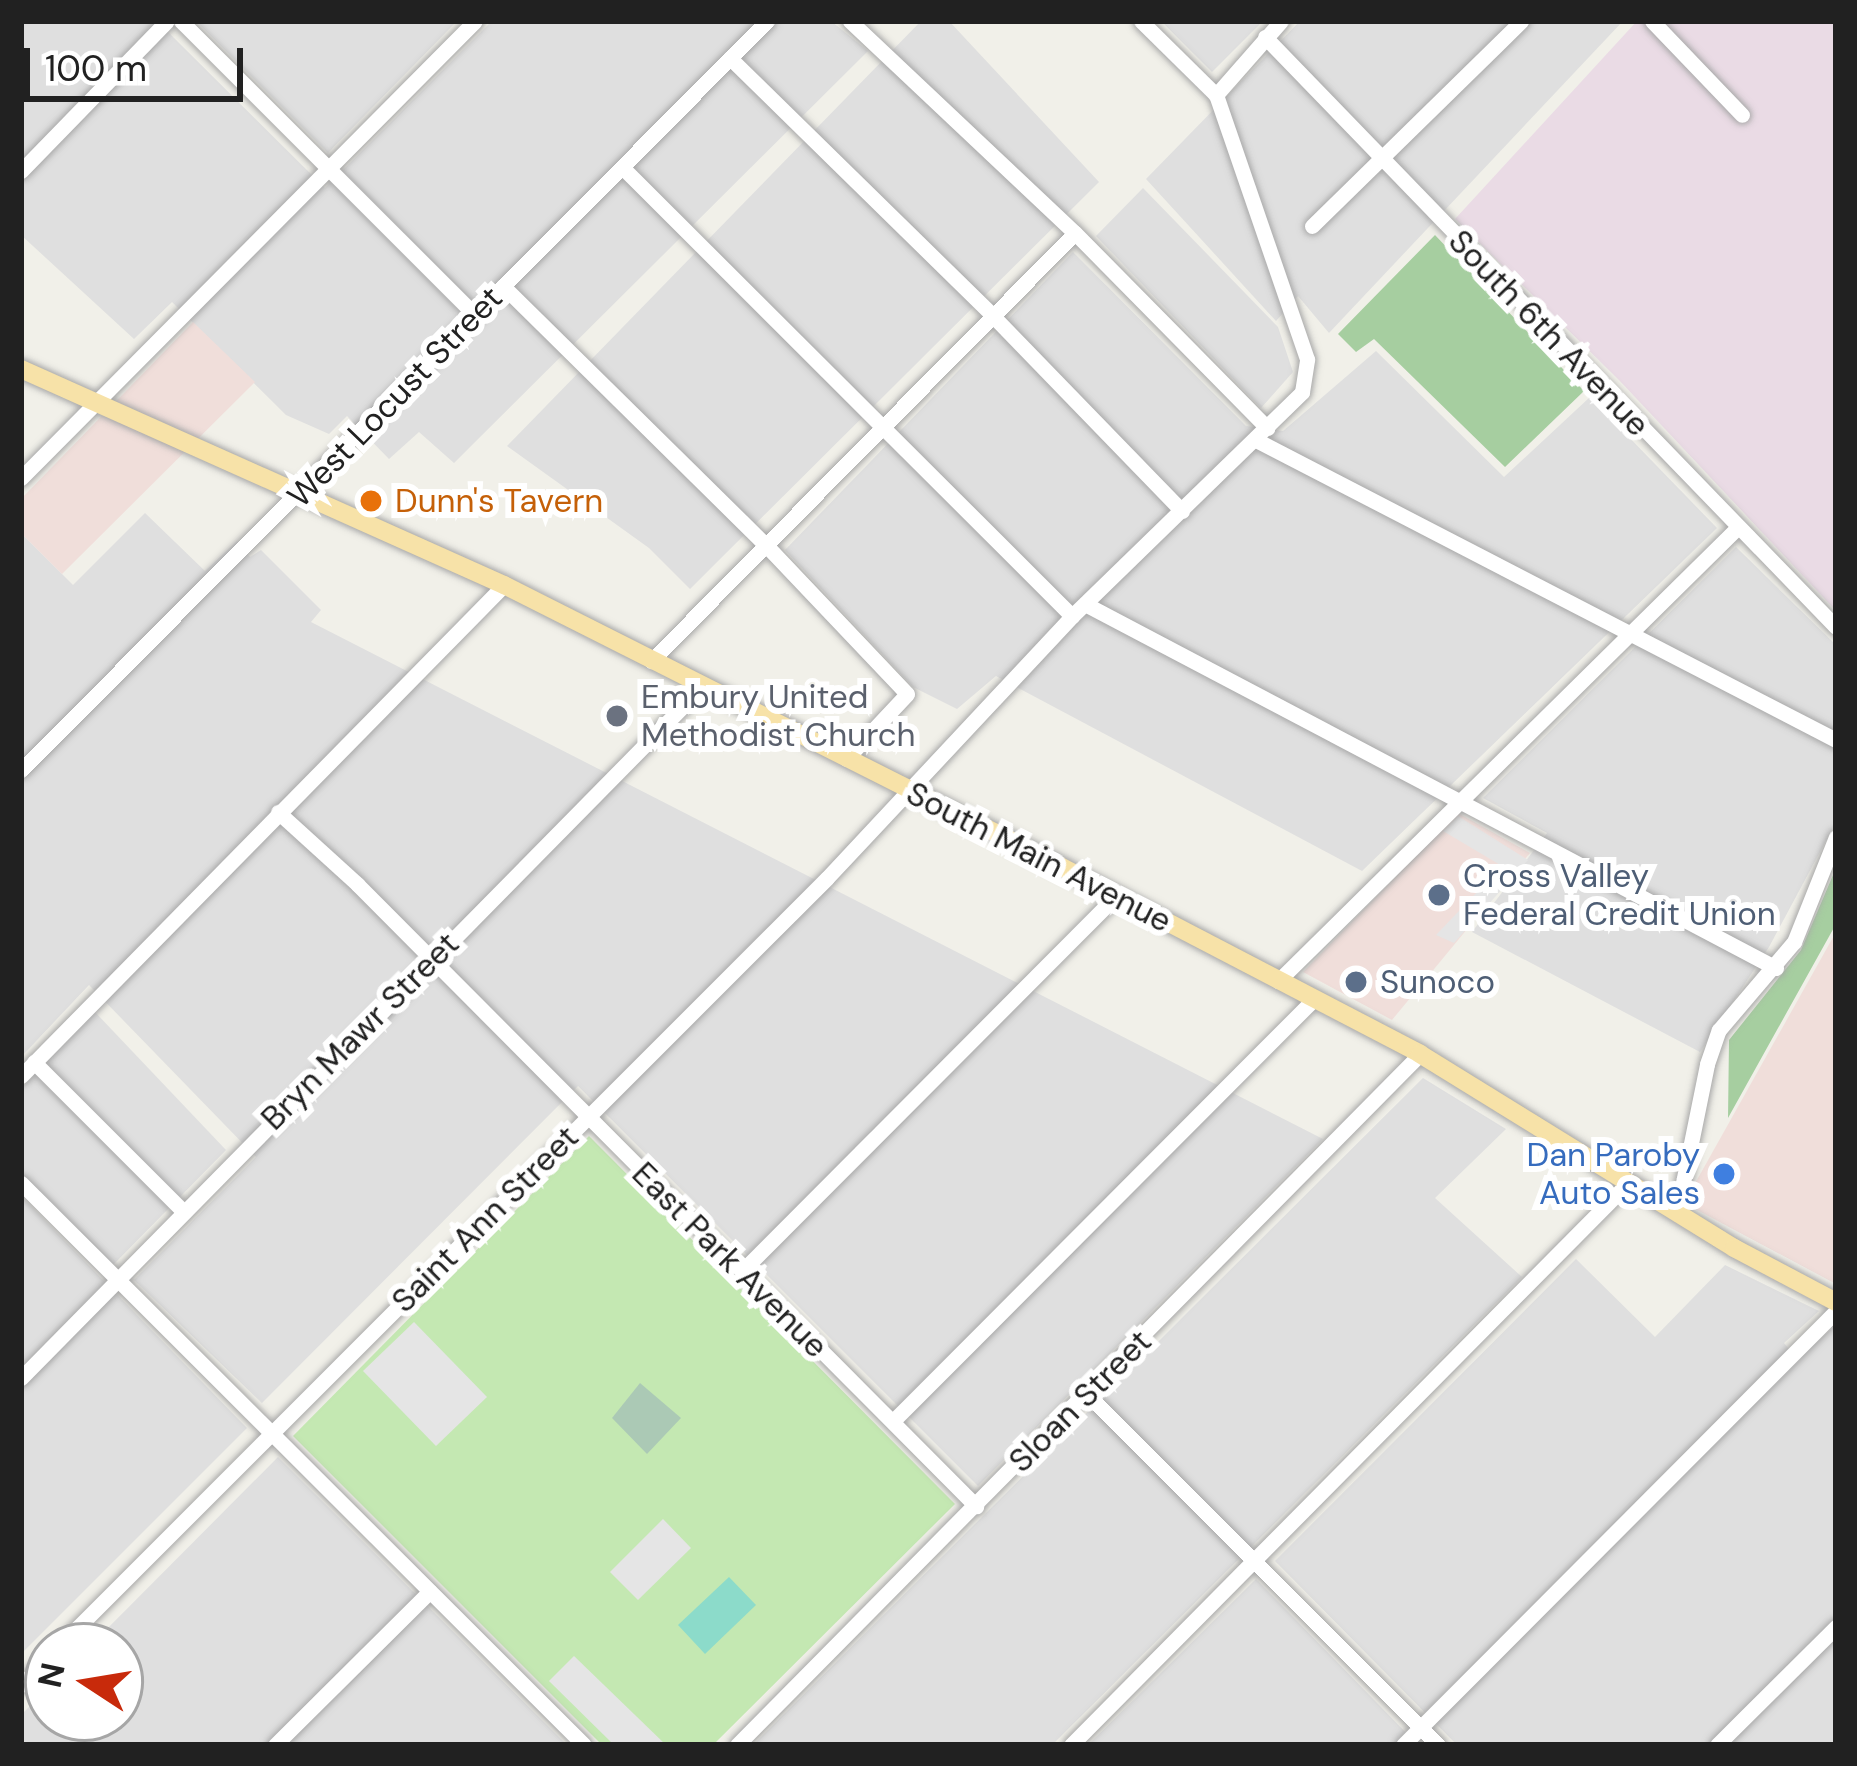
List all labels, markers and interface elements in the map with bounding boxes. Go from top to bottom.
scale bar [30,24,249,98]
text: 100 m [45,45,147,92]
street label: South 6th Avenue [1440,221,1658,445]
street label: West Locust Street [279,278,511,516]
place label: Dunn's Tavern [395,481,603,521]
marker: Dunn's Tavern [358,488,384,514]
place label: Embury United Methodist Church [641,677,916,755]
marker: Embury United Methodist Church [604,703,630,729]
street label: South Main Avenue [900,773,1178,941]
place label: Cross Valley Federal Credit Union [1463,856,1776,934]
marker: Cross Valley Federal Credit Union [1426,882,1452,908]
street label: Bryn Mawr Street [253,924,467,1138]
place label: Sunoco [1380,962,1495,1002]
marker: Sunoco [1343,969,1369,995]
street label: Saint Ann Street [383,1117,587,1321]
place label: Dan Paroby Auto Sales [1526,1135,1700,1213]
street label: East Park Avenue [624,1154,836,1366]
marker: Dan Paroby Auto Sales [1711,1161,1737,1187]
street label: Sloan Street [1000,1321,1160,1481]
north arrow [24,1622,144,1742]
text: N [28,1659,75,1691]

